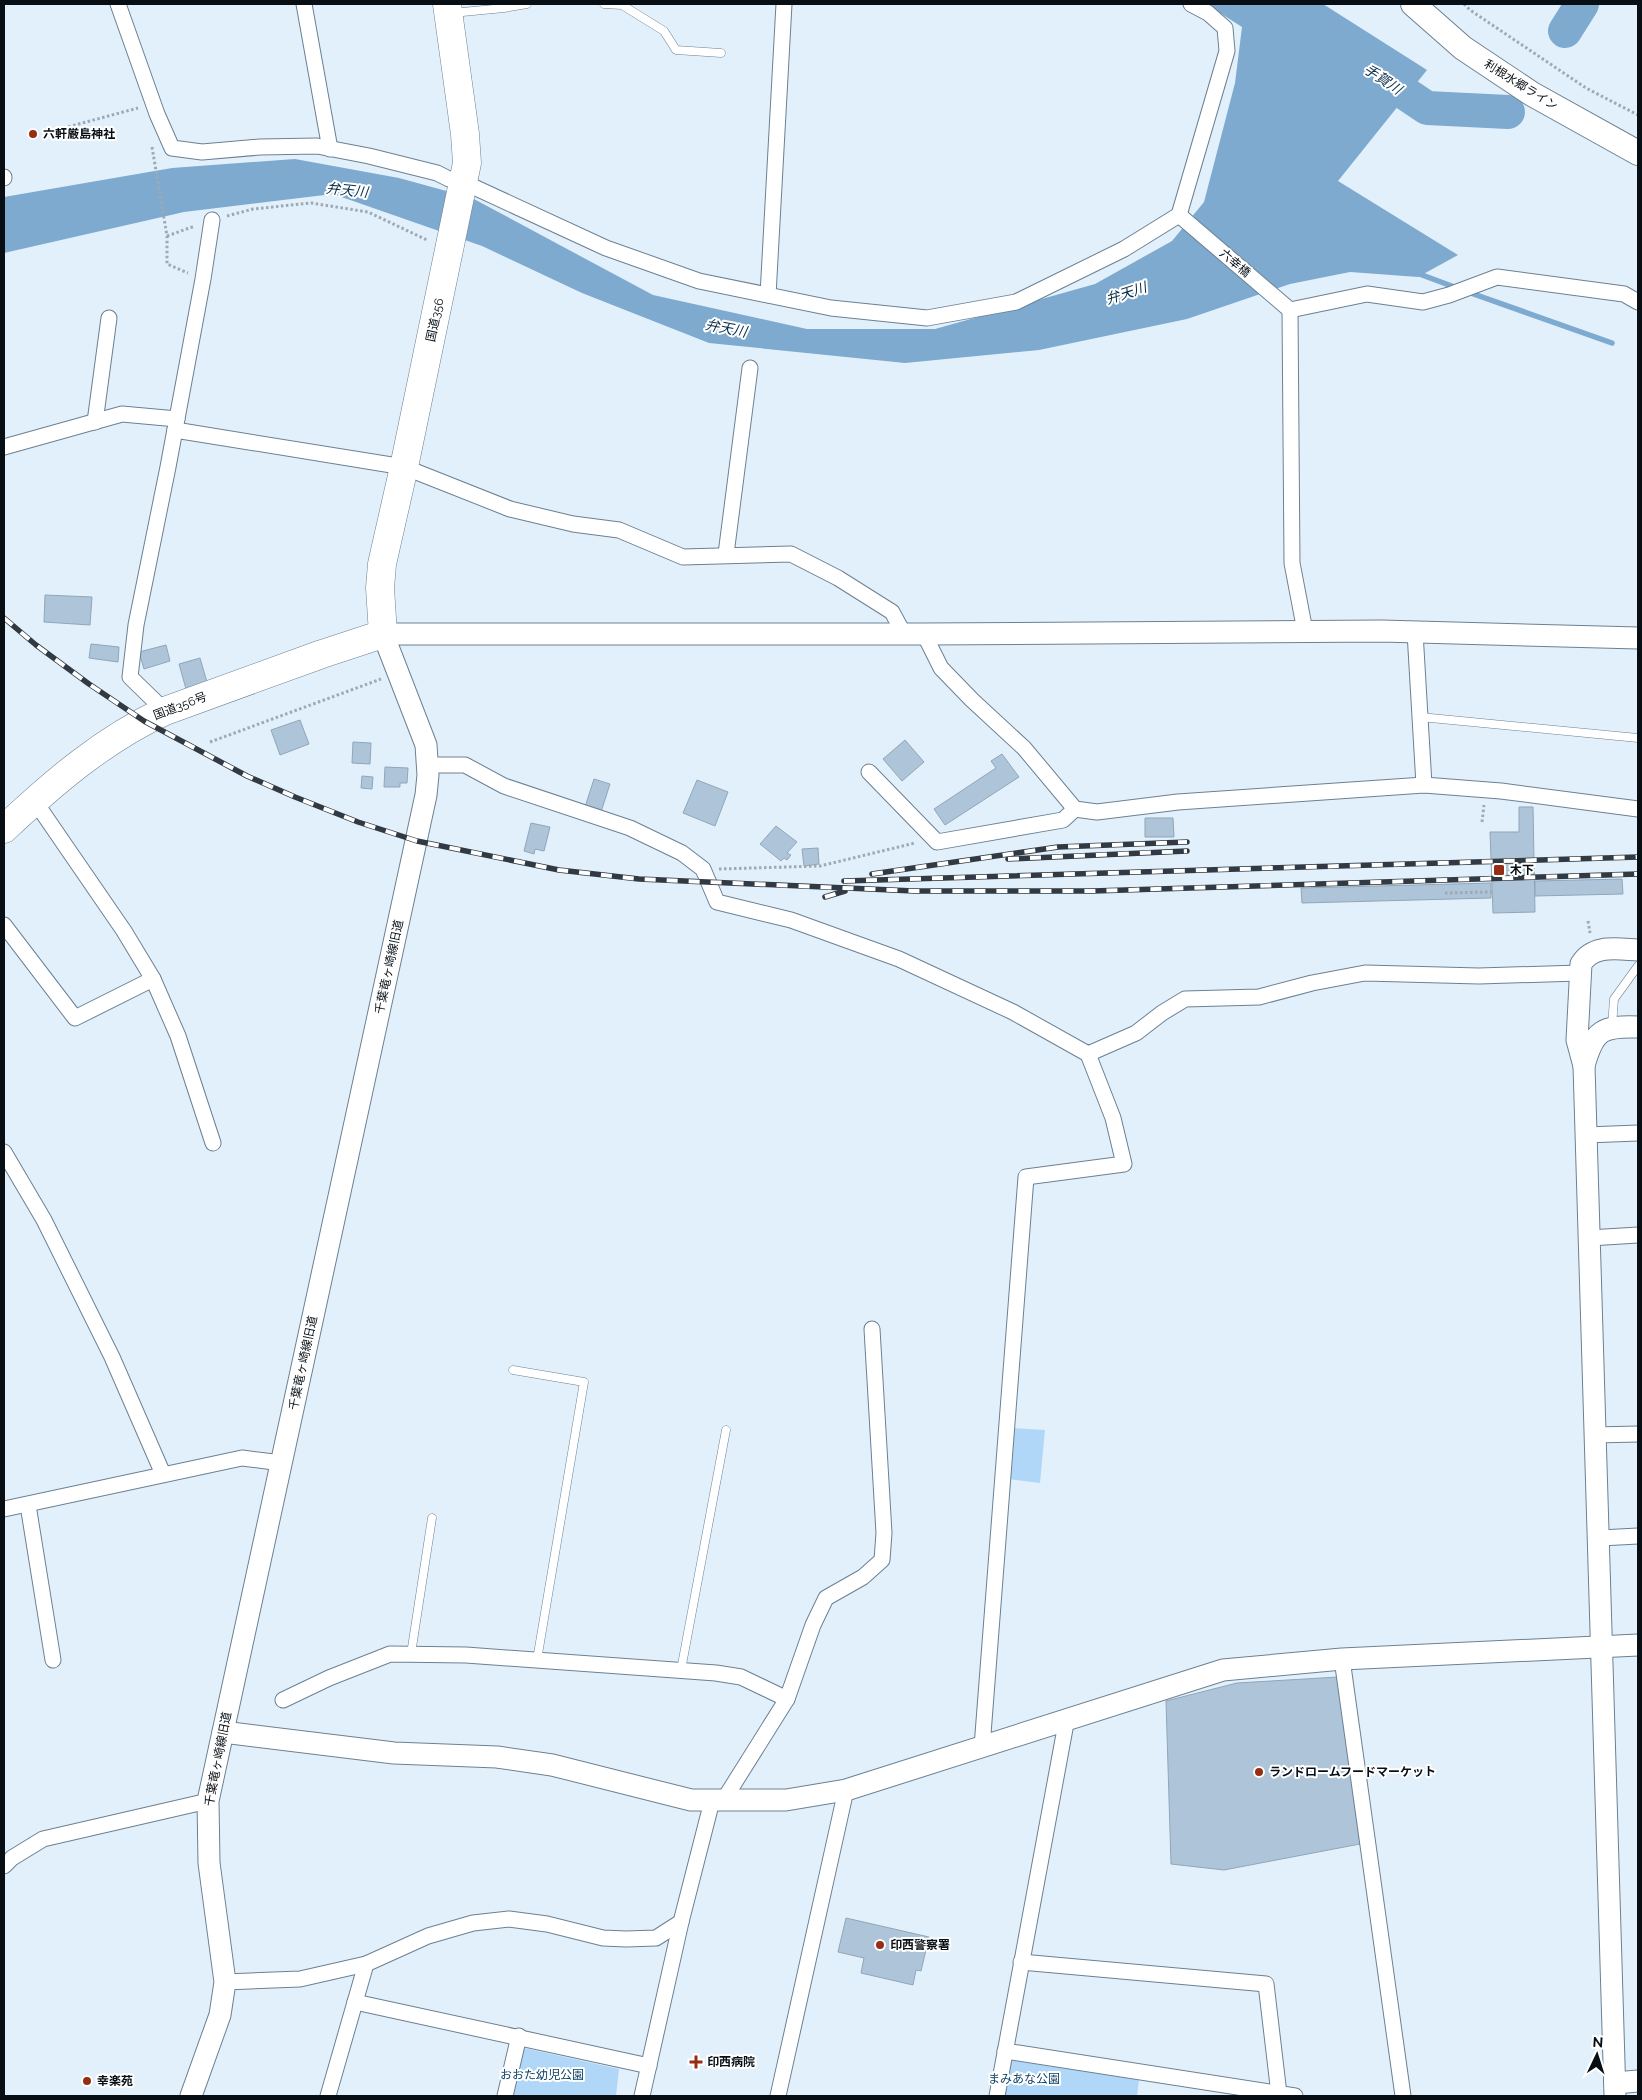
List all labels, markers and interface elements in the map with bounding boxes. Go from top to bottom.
street label: 利根水郷ライン [1482,57,1560,113]
water label: 手賀川 [1361,61,1407,98]
place label: 六軒厳島神社 [43,127,115,141]
marker: 六軒厳島神社 [27,128,39,140]
water label: 弁天川 [325,180,371,200]
street label: 六幸橋 [1217,246,1253,280]
water label: 弁天川 [1104,278,1150,307]
street label: 国道356 [424,297,446,343]
water label: 弁天川 [704,316,750,340]
street label: 国道356号 [151,689,209,723]
marker: 木下 [1492,863,1506,877]
place label: 木下 [1510,863,1534,877]
street label: 千葉竜ヶ崎線旧道 [372,919,406,1015]
street label: 千葉竜ヶ崎線旧道 [286,1315,320,1411]
street label: 千葉竜ヶ崎線旧道 [202,1711,234,1807]
place label: ランドロームフードマーケット [1269,1765,1436,1779]
marker: ランドロームフードマーケット [1253,1766,1265,1778]
place label: 印西警察署 [890,1938,950,1952]
marker: 印西警察署 [874,1939,886,1951]
north arrow [1572,2030,1622,2080]
text: N [1592,2034,1604,2050]
marker: 印西病院 [689,2055,703,2069]
place label: 印西病院 [707,2055,755,2069]
park label: おおた幼児公園 [500,2068,584,2082]
park label: まみあな公園 [988,2072,1060,2086]
place label: 幸楽苑 [97,2074,133,2088]
marker: 幸楽苑 [81,2075,93,2087]

